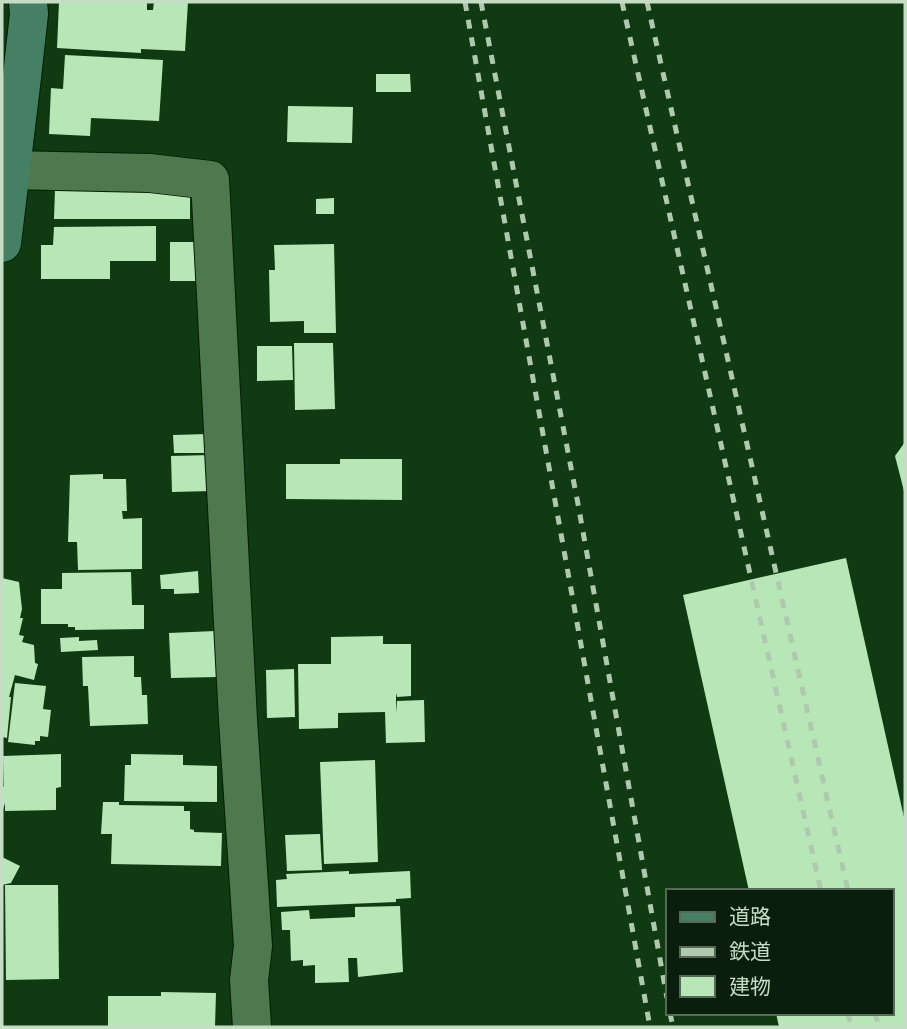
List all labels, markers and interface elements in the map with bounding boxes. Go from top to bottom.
legend [666,889,893,1015]
text: 道路 [729,902,771,934]
text: 鉄道 [729,937,771,969]
text: 建物 [729,972,771,1004]

